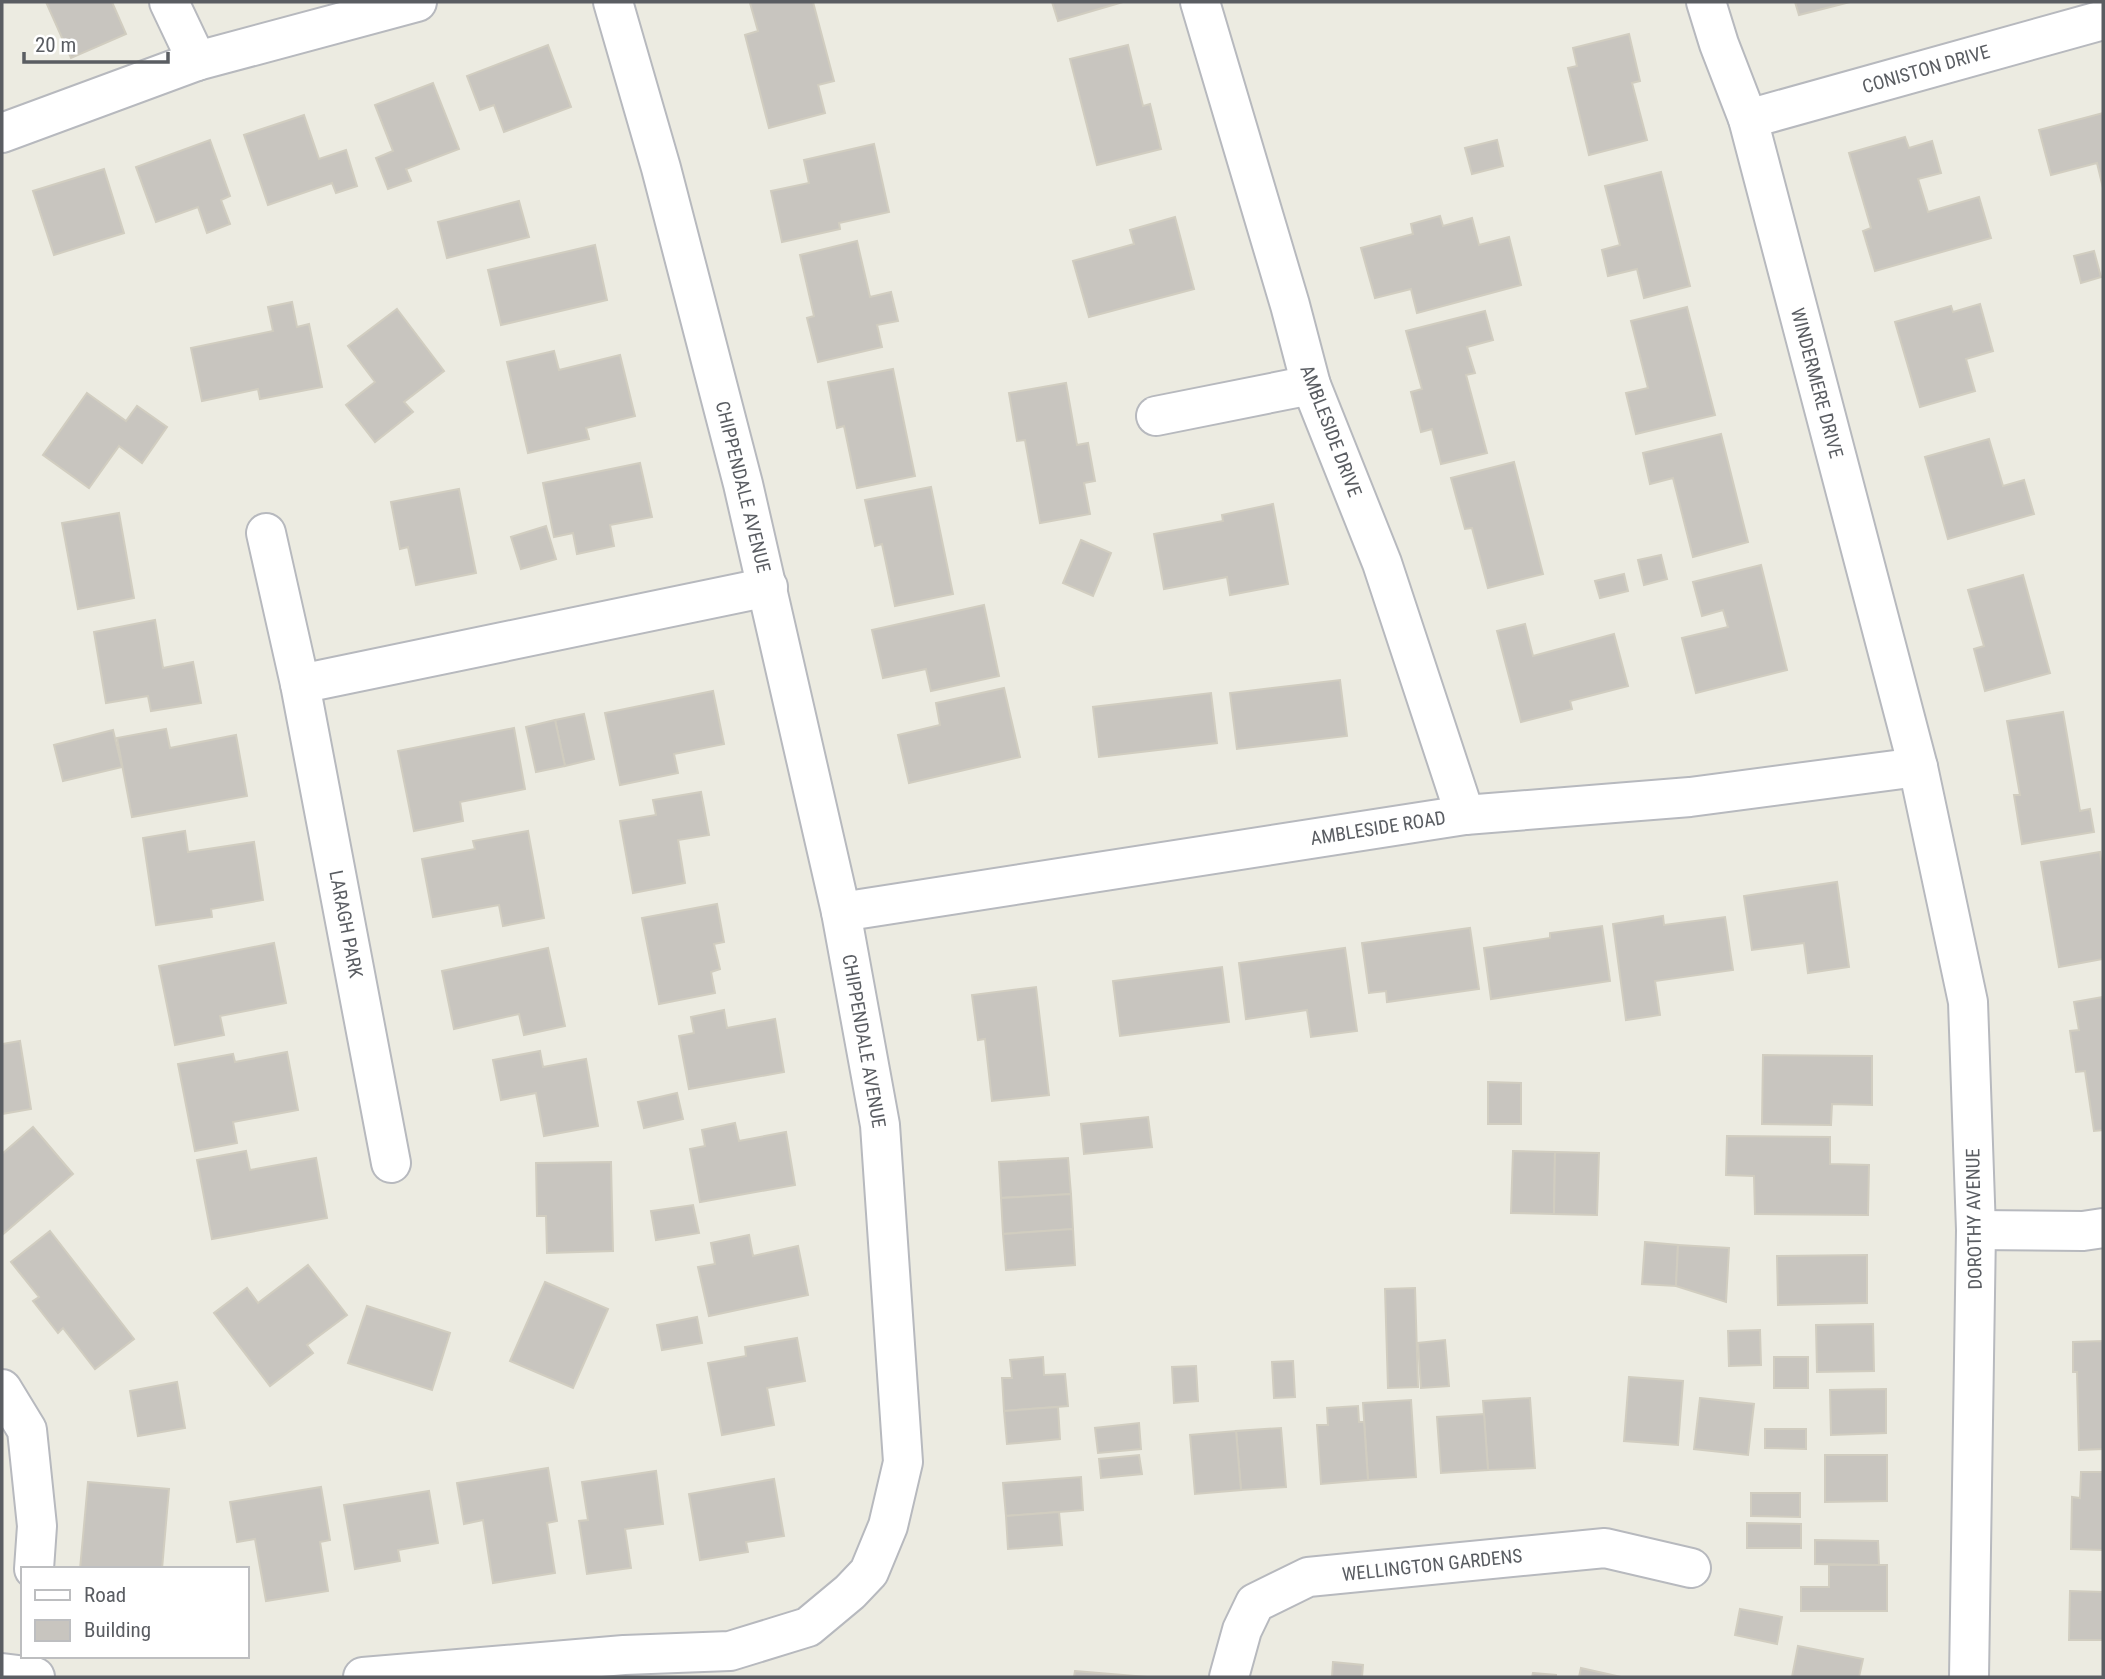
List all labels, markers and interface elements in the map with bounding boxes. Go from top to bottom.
scale bar [24,21,168,65]
text: 20 m [35,33,76,57]
street label: CONISTON DRIVE [1860,40,1992,98]
street label: WINDERMERE DRIVE [1786,305,1848,461]
street label: AMBLESIDE DRIVE [1295,362,1367,500]
street label: CHIPPENDALE AVENUE [711,399,775,575]
street label: AMBLESIDE ROAD [1309,806,1447,850]
street label: LARAGH PARK [324,868,368,980]
street label: CHIPPENDALE AVENUE [837,952,891,1130]
street label: DOROTHY AVENUE [1961,1148,1987,1290]
street label: WELLINGTON GARDENS [1341,1544,1523,1586]
legend [21,1567,248,1658]
text: Road [84,1583,126,1607]
text: Building [84,1618,151,1642]

